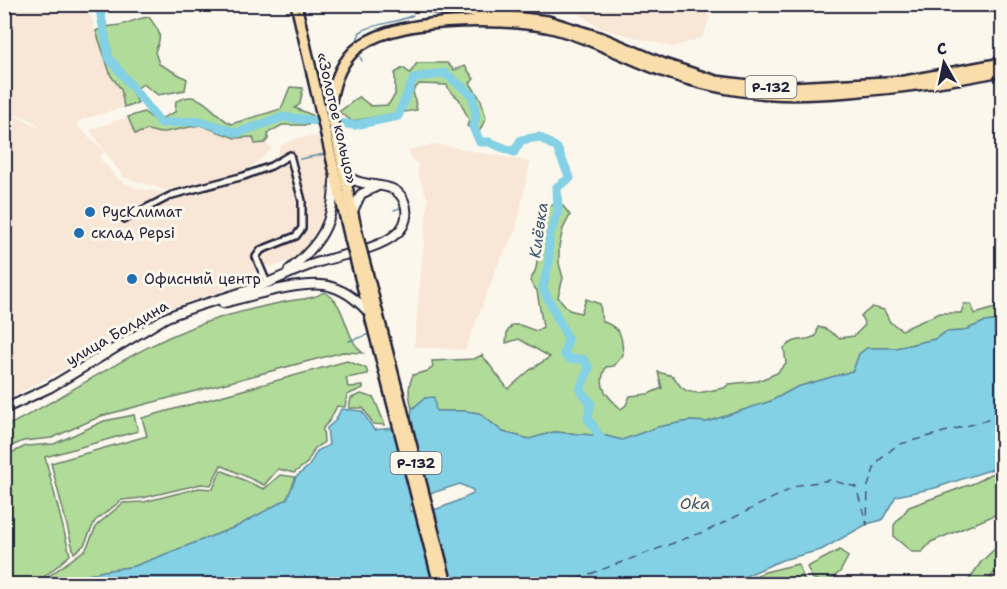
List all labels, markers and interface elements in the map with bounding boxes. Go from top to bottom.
north arrow [914,33,974,93]
text: С [935,38,948,60]
street label: «Золотое кольцо» [312,50,362,186]
road number: Р-132 [746,76,796,98]
water label: Киёвка [524,201,553,259]
place label: РусКлимат [102,202,182,222]
marker: РусКлимат [83,205,97,219]
place label: склад Pepsi [91,223,175,243]
marker: склад Pepsi [72,226,86,240]
place label: Офисный центр [144,269,261,289]
marker: Офисный центр [125,272,139,286]
street label: улица Болдина [62,295,172,370]
road number: Р-132 [390,452,442,474]
water label: Oka [680,493,710,514]

